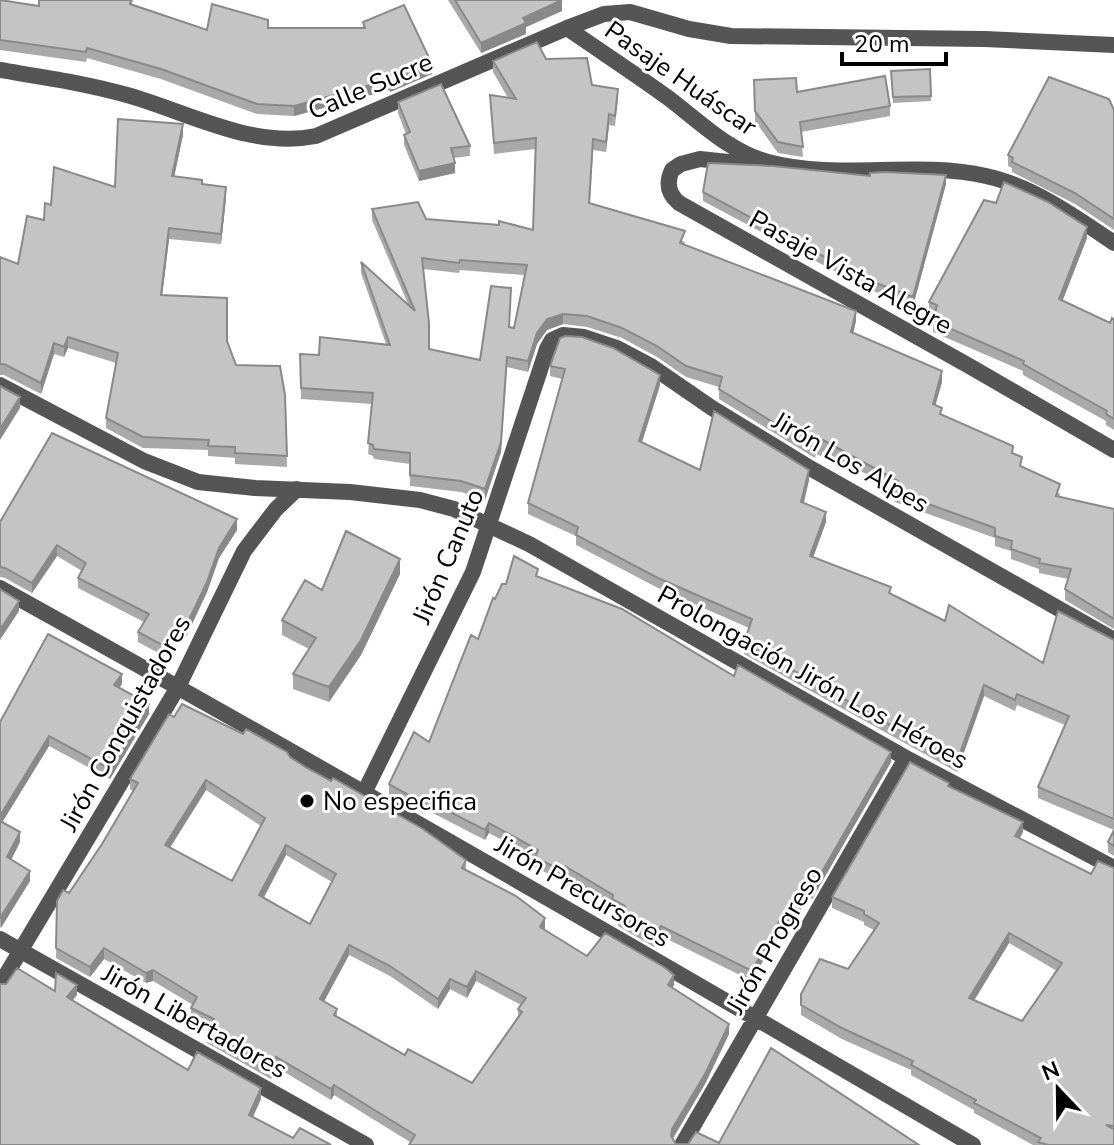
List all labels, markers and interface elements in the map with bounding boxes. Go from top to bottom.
street label: Pasaje Huáscar [598,13,764,144]
scale bar [842,16,946,66]
text: 20 m [854,28,910,60]
street label: Calle Sucre [303,45,438,128]
street label: Pasaje Vista Alegre [743,202,959,343]
street label: Jirón Los Alpes [765,403,935,521]
street label: Jirón Canuto [404,483,493,630]
street label: Prolongación Jirón Los Héroes [651,577,974,778]
street label: Jirón Conquistadores [51,609,199,838]
place label: No especifica [323,784,477,819]
marker: No especifica [298,792,316,810]
street label: Jirón Precursores [488,827,677,956]
street label: Jirón Progreso [718,860,831,1021]
street label: Jirón Libertadores [95,956,294,1087]
north arrow [1018,1049,1098,1129]
text: N [1038,1054,1064,1088]

